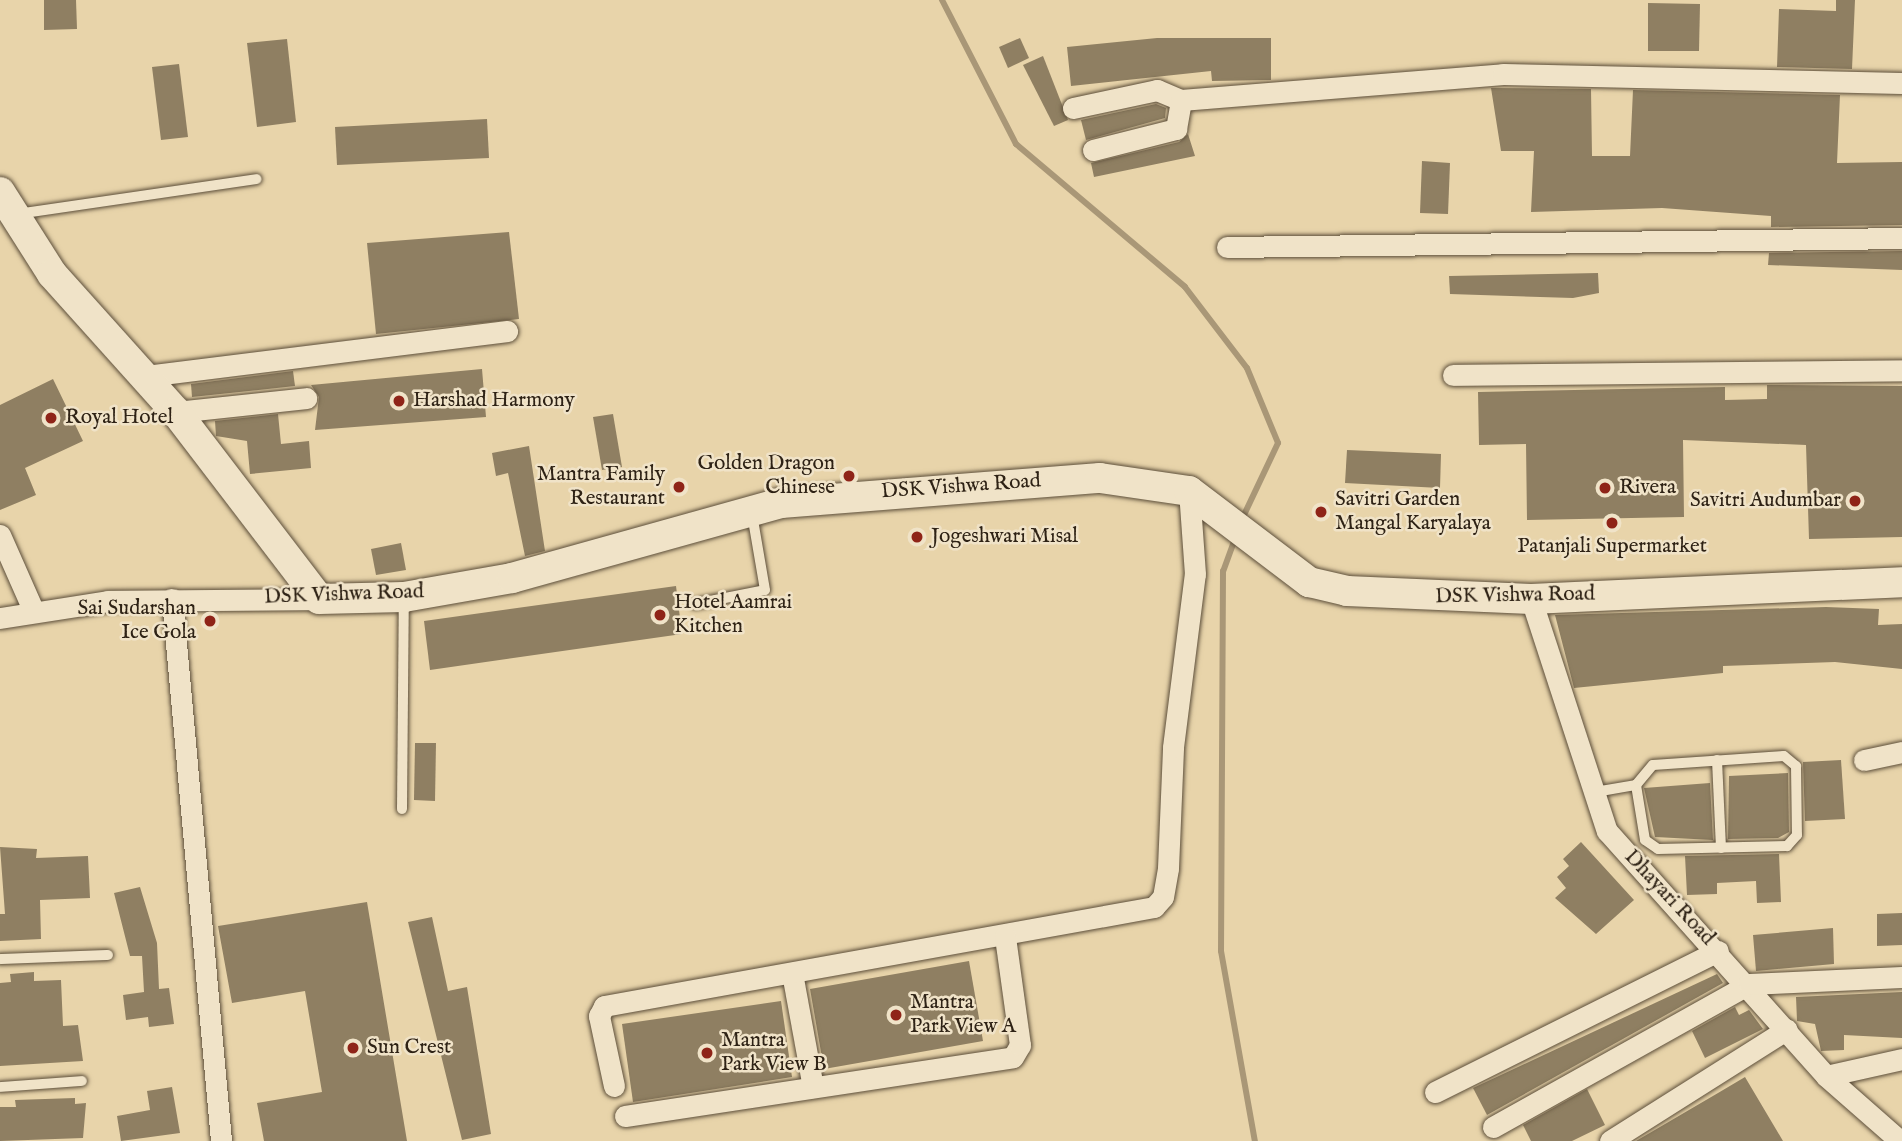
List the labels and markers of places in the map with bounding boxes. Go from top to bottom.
place label: Harshad Harmony [413,388,575,414]
marker: Harshad Harmony [391,393,407,409]
place label: Royal Hotel [65,405,173,431]
marker: Royal Hotel [43,410,59,426]
place label: Golden Dragon Chinese [697,451,835,501]
place label: Mantra Family Restaurant [537,462,665,512]
marker: Golden Dragon Chinese [841,468,857,484]
place label: Rivera [1619,475,1676,501]
marker: Mantra Family Restaurant [671,479,687,495]
marker: Rivera [1597,480,1613,496]
place label: Savitri Garden Mangal Karyalaya [1335,487,1491,537]
place label: Savitri Audumbar [1690,488,1841,514]
marker: Savitri Audumbar [1847,493,1863,509]
marker: Savitri Garden Mangal Karyalaya [1313,504,1329,520]
marker: Patanjali Supermarket [1604,515,1620,531]
place label: Jogeshwari Misal [931,524,1078,550]
marker: Jogeshwari Misal [909,529,925,545]
place label: Patanjali Supermarket [1517,534,1707,560]
place label: Hotel Aamrai Kitchen [674,590,792,640]
place label: Sai Sudarshan Ice Gola [77,596,196,646]
marker: Hotel Aamrai Kitchen [652,607,668,623]
marker: Sai Sudarshan Ice Gola [202,613,218,629]
place label: Mantra Park View A [910,990,1016,1040]
marker: Mantra Park View A [888,1007,904,1023]
place label: Mantra Park View B [721,1028,827,1078]
place label: Sun Crest [367,1035,451,1061]
marker: Sun Crest [345,1040,361,1056]
marker: Mantra Park View B [699,1045,715,1061]

